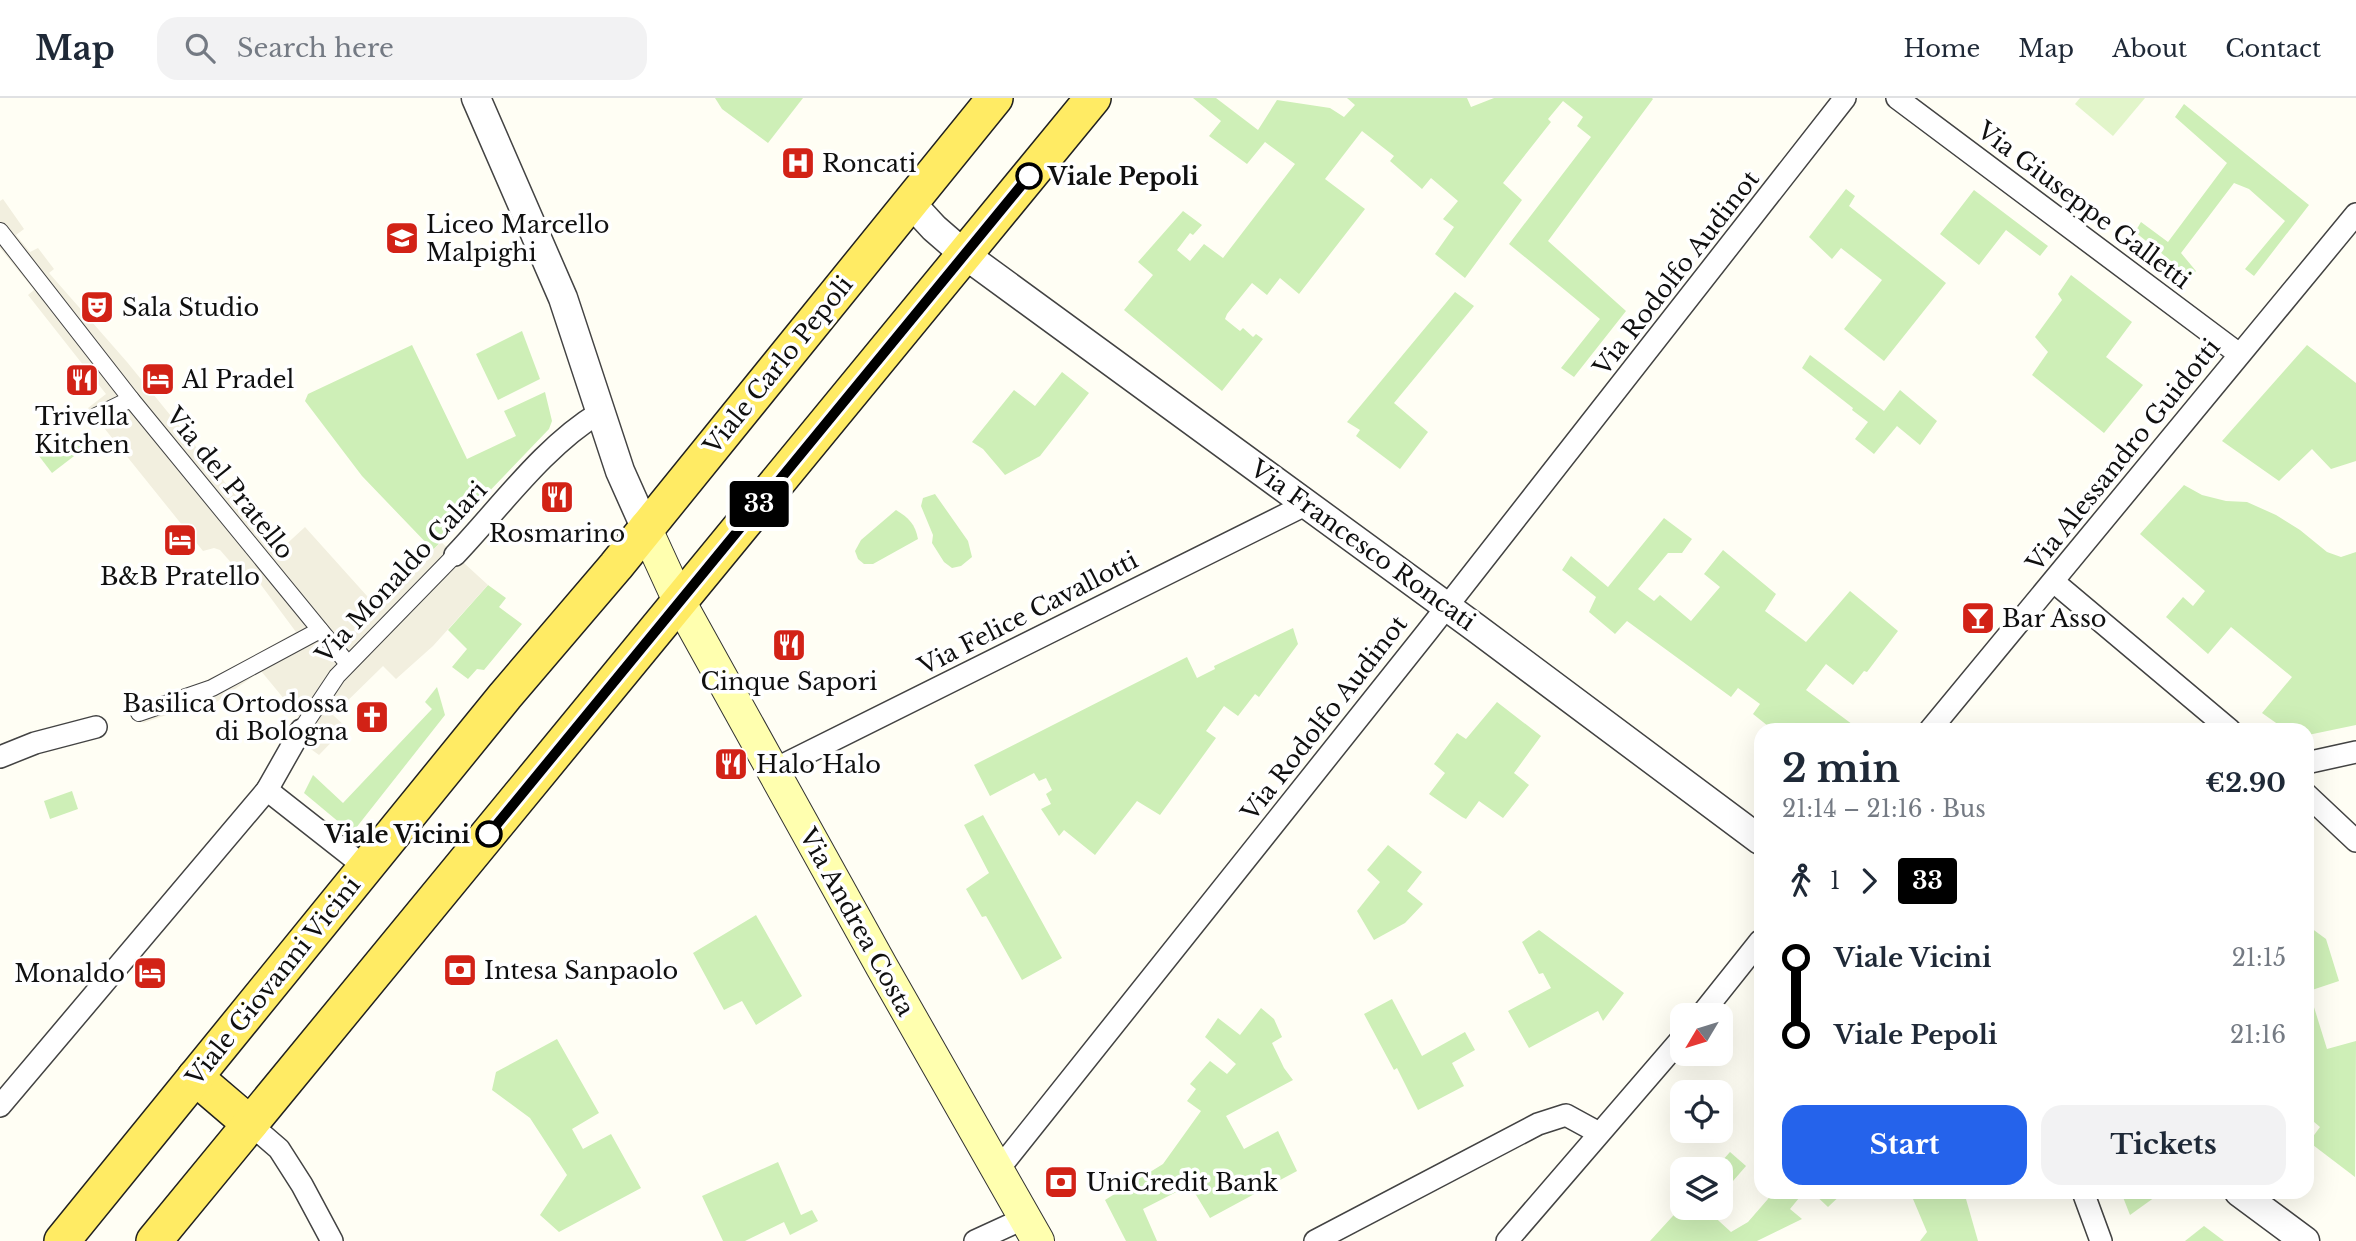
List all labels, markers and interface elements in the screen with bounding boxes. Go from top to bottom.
search box [157,17,647,80]
text: Map [35,28,115,69]
icon: search [181,29,219,67]
text: Search here [237,32,394,64]
text: Home [1904,34,1980,63]
text: Map [2018,34,2074,63]
text: About [2112,34,2187,63]
text: Contact [2225,34,2321,63]
street label: Via Giuseppe Galletti [1971,115,2196,295]
hospital icon: Roncati [779,144,817,182]
place label: Roncati [822,149,916,178]
place label: Viale Pepoli [1047,162,1199,191]
marker: Viale Pepoli [1016,163,1042,189]
street label: Via Rodolfo Audinot [1586,165,1765,382]
place label: Liceo Marcello Malpighi [426,210,609,267]
school or university icon: Liceo Marcello Malpighi [383,219,421,257]
street label: Viale Carlo Pepoli [697,270,859,461]
theatre icon: Sala Studio [78,288,116,326]
place label: Sala Studio [122,293,259,322]
street label: Via Alessandro Guidotti [2020,333,2226,578]
hotel icon: Al Pradel [139,360,177,398]
restaurant icon: Trivella Kitchen [63,361,101,399]
place label: Al Pradel [181,365,294,394]
street label: Via del Pratello [159,401,300,565]
place label: Trivella Kitchen [34,402,130,459]
street label: Via Francesco Roncati [1244,453,1481,636]
street label: Via Monaldo Calari [309,475,493,670]
restaurant icon: Rosmarino [538,478,576,516]
line badge: 33 [728,481,790,527]
text: 33 [744,489,774,518]
place label: Rosmarino [489,519,625,548]
hotel icon: B&B Pratello [161,521,199,559]
street label: Via Felice Cavallotti [913,545,1143,681]
place label: B&B Pratello [100,562,260,591]
bar icon: Bar Asso [1959,599,1997,637]
place label: Bar Asso [2002,604,2106,633]
street label: Via Rodolfo Audinot [1234,610,1413,827]
restaurant icon: Cinque Sapori [770,626,808,664]
place label: Cinque Sapori [701,667,877,696]
place label: Basilica Ortodossa di Bologna [123,689,349,746]
church icon: Basilica Ortodossa di Bologna [353,698,391,736]
restaurant icon: Halo Halo [712,745,750,783]
text: 2 min [1782,745,1900,792]
place label: Halo Halo [756,750,881,779]
text: €2.90 [2205,767,2286,799]
text: 21:14 – 21:16 · Bus [1782,795,1986,823]
place label: Viale Vicini [324,820,470,849]
marker: Viale Vicini [476,821,502,847]
street label: Via Andrea Costa [793,822,921,1022]
icon: walk [1782,862,1820,900]
icon: forward [1850,862,1888,900]
text: 33 [1912,866,1943,895]
text: 1 [1830,867,1840,895]
street label: Viale Giovanni Vicini [179,871,366,1092]
text: Viale Vicini [1834,942,1991,974]
text: 21:15 [2232,944,2286,972]
bank icon: Intesa Sanpaolo [441,951,479,989]
hotel icon: Monaldo [131,954,169,992]
place label: Intesa Sanpaolo [484,956,678,985]
place label: Monaldo [14,959,125,988]
north arrow [1670,1003,1732,1066]
map controls [1670,1003,1733,1220]
text: Viale Pepoli [1834,1019,1997,1051]
text: 21:16 [2230,1021,2286,1049]
button: locate [1670,1080,1733,1143]
button: Start [1782,1105,2027,1185]
button: Tickets [2041,1105,2286,1185]
button: layers [1670,1157,1733,1220]
bank icon: UniCredit Bank [1042,1163,1080,1201]
place label: UniCredit Bank [1086,1168,1278,1197]

